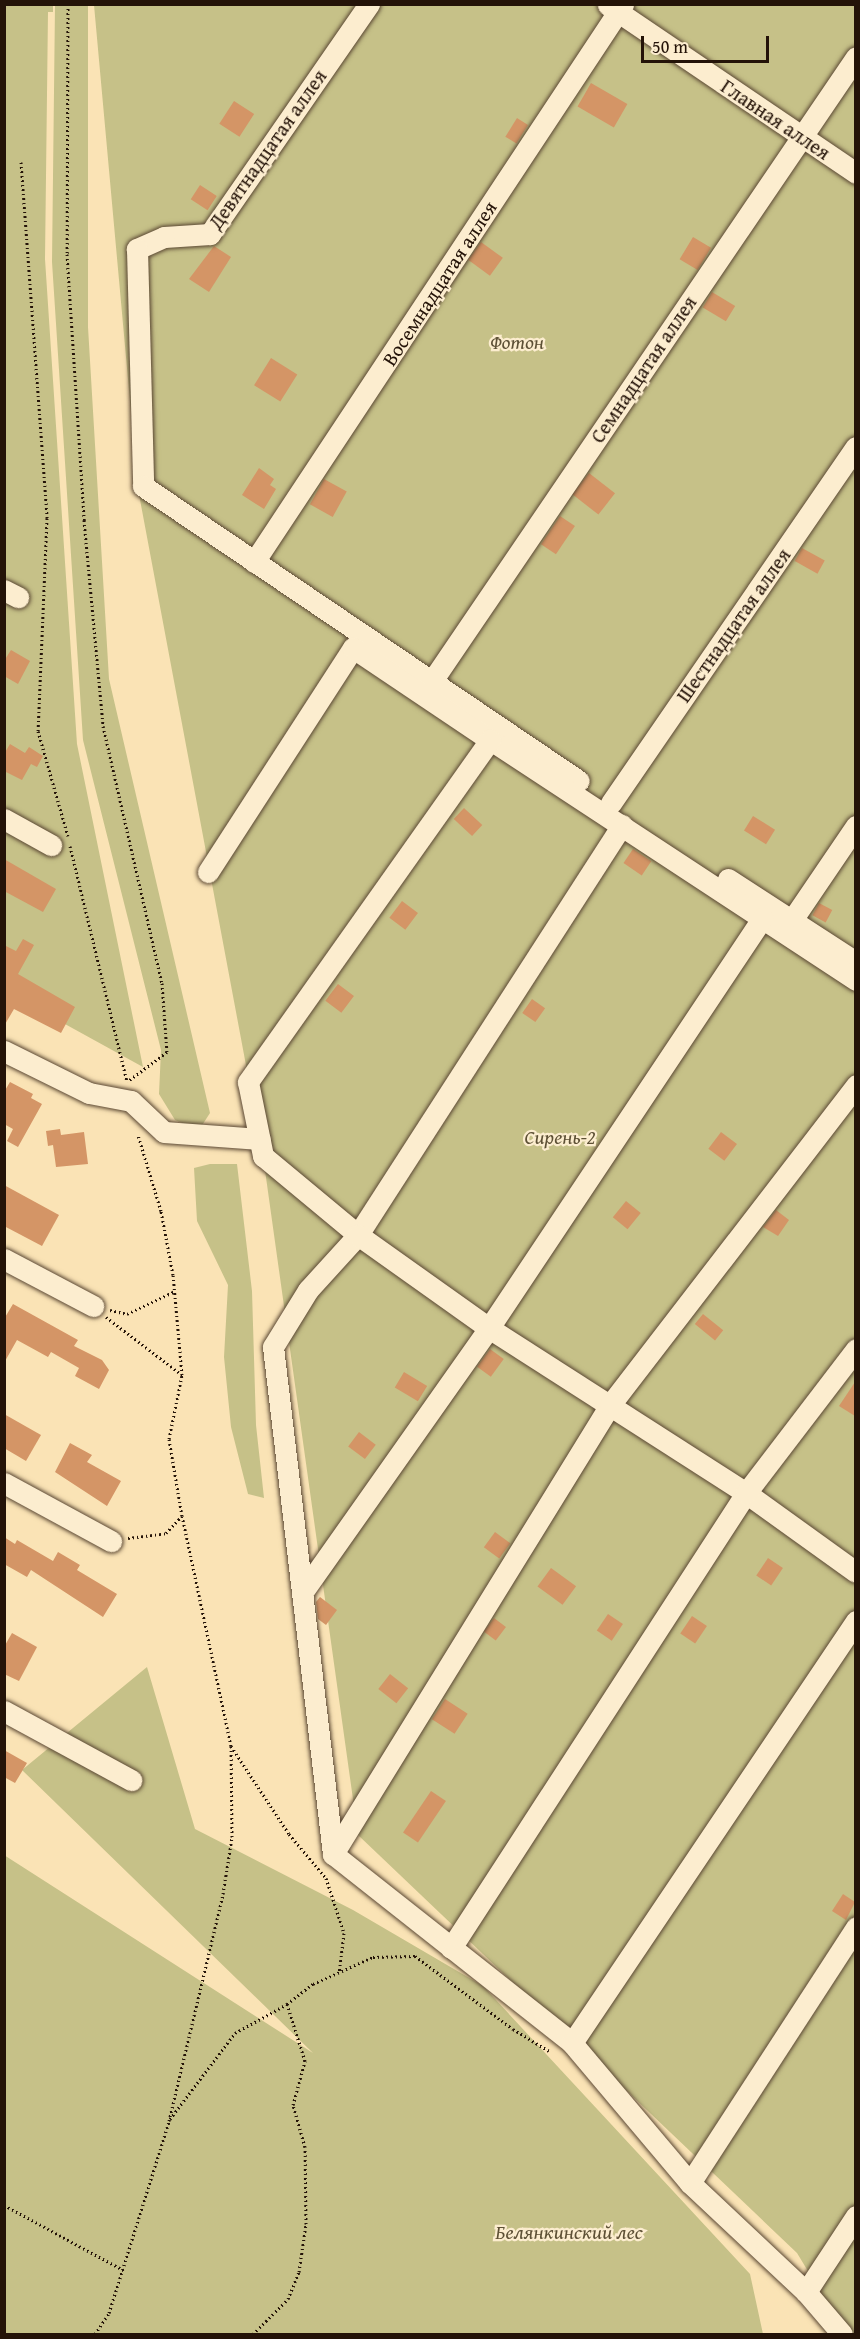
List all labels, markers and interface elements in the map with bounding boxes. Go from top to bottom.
scale bar [644,24,772,62]
text: 50 m [652,33,688,60]
street label: Девятнадцатая аллея [203,65,331,233]
street label: Главная аллея [717,74,835,164]
street label: Восемнадцатая аллея [377,196,501,370]
street label: Семнадцатая аллея [585,291,701,447]
park label: Фотон [490,329,544,353]
street label: Шестнадцатая аллея [671,543,795,707]
park label: Сирень-2 [525,1124,595,1148]
park label: Белянкинский лес [495,2219,643,2243]

